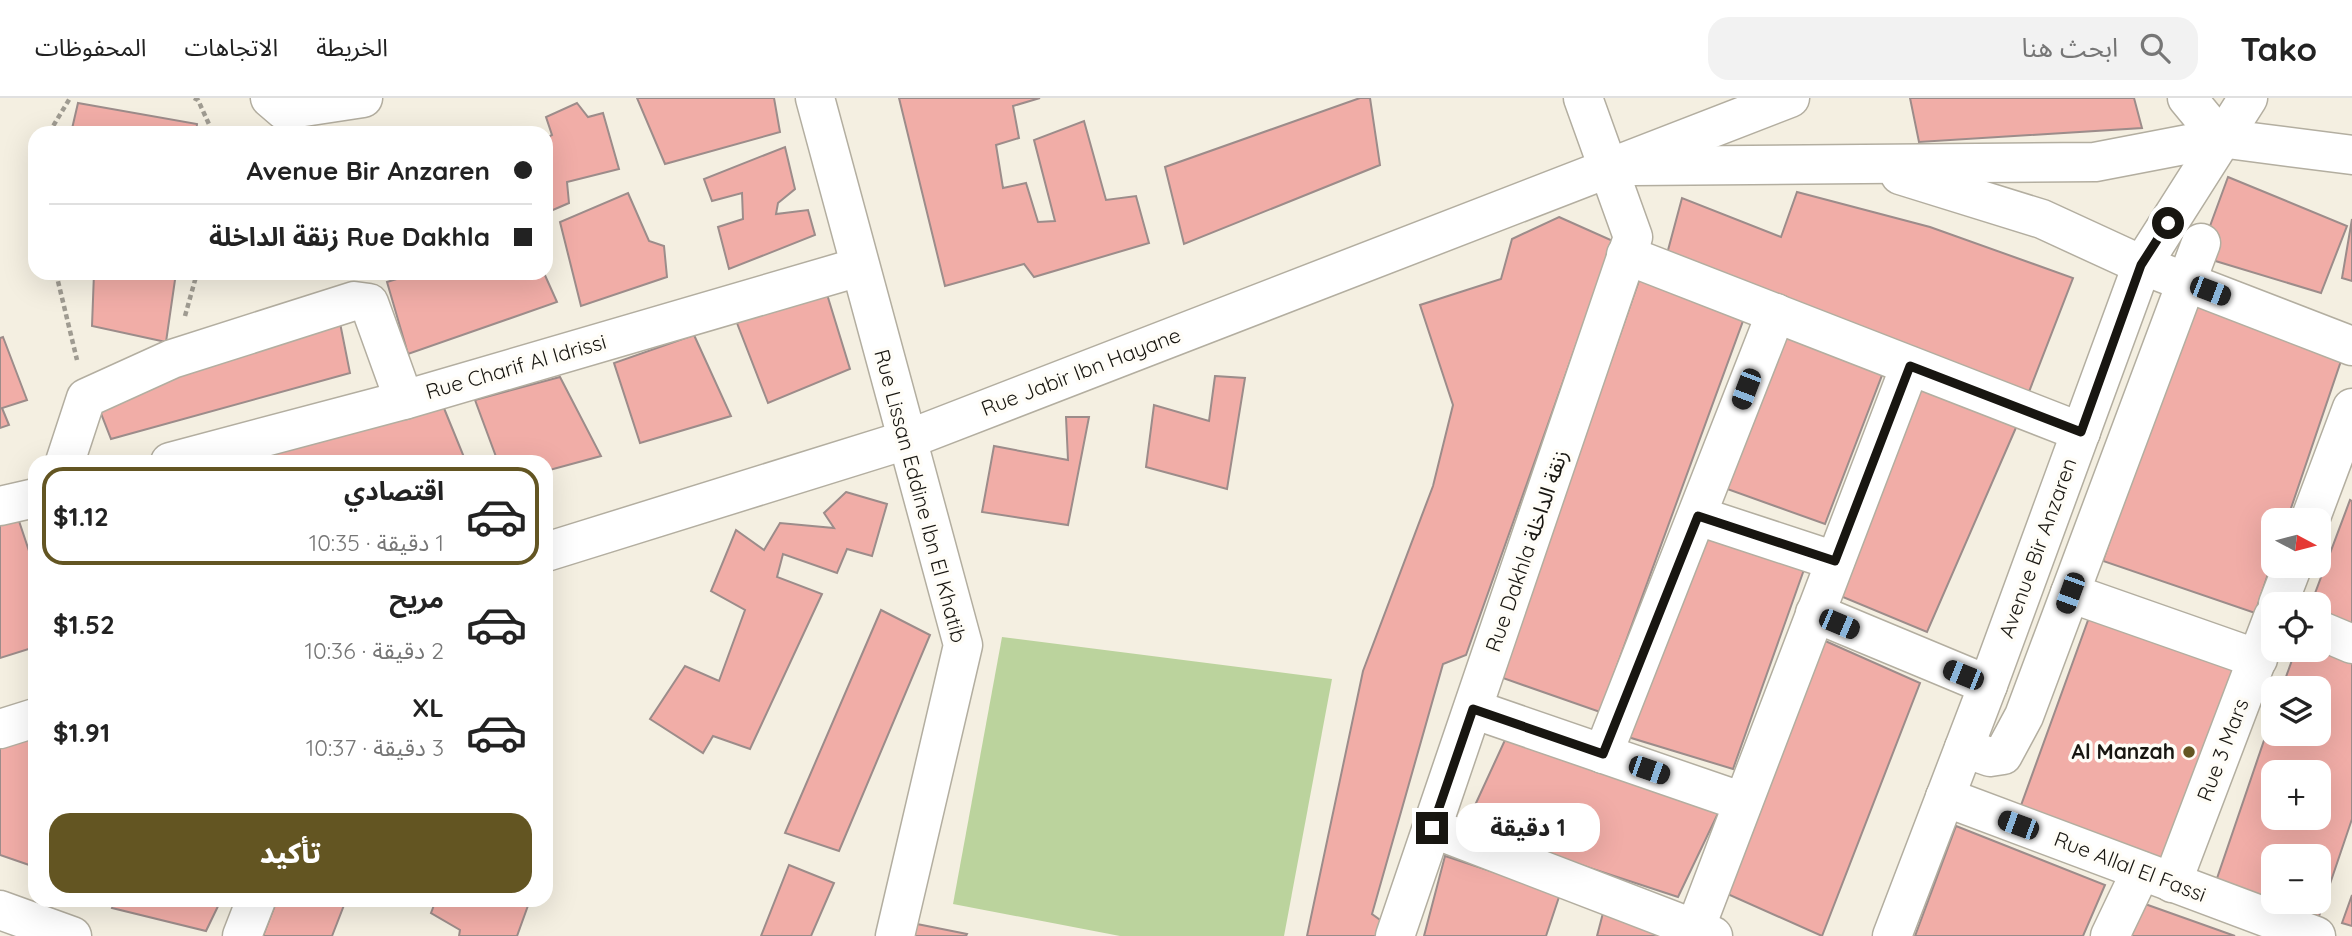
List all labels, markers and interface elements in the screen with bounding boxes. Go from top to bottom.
search box [1708,17,2198,80]
text: Tako [2240,28,2317,69]
icon: search [2136,29,2174,67]
text: ابحث هنا [2022,31,2118,64]
text: المحفوظات [35,32,146,62]
text: الاتجاهات [184,32,278,62]
text: الخريطة [316,32,388,62]
text: Avenue Bir Anzaren [247,154,490,187]
route start [2152,207,2184,239]
text: Rue Dakhla زنقة الداخلة [209,220,490,253]
car [2187,274,2234,308]
street label: Rue Jabir Ibn Hayane [977,321,1184,421]
street label: Rue Charif Al Idrissi [422,328,609,404]
street label: Rue Lissan Eddine Ibn El Khatib [869,346,973,645]
car [1729,366,1764,412]
street label: Rue Dakhla زنقة الداخلة [1479,446,1573,655]
street label: Avenue Bir Anzaren [1992,454,2082,641]
text: اقتصادي [344,474,444,507]
icon: car [465,485,528,548]
text: $1.12 [53,500,109,533]
north arrow [2261,508,2331,578]
map controls [2261,508,2331,914]
text: 1 دقيقة · 10:35 [309,528,444,557]
car [2053,570,2088,616]
text: مريح [389,582,444,615]
button: locate [2261,592,2331,662]
icon: car [465,593,528,656]
car [1816,606,1863,642]
text: $1.52 [53,608,115,641]
text: 2 دقيقة · 10:36 [305,636,444,665]
car [1940,657,1987,693]
button: layers [2261,676,2331,746]
text: XL [412,691,444,724]
street label: Rue 3 Mars [2191,694,2254,805]
icon: car [465,701,528,764]
text: $1.91 [53,716,110,749]
text: 3 دقيقة · 10:37 [306,733,444,762]
place label: Al Manzah [2071,738,2175,764]
marker: Al Manzah [2181,744,2197,760]
car [1626,753,1673,787]
button: + [2261,760,2331,830]
callout: 1 دقيقة [1456,804,1600,852]
car [1995,808,2042,842]
route end [1416,812,1448,844]
button: تأكيد [49,813,532,893]
text: 1 دقيقة [1490,813,1566,842]
street label: Rue Allal El Fassi [2051,825,2210,907]
button: − [2261,844,2331,914]

